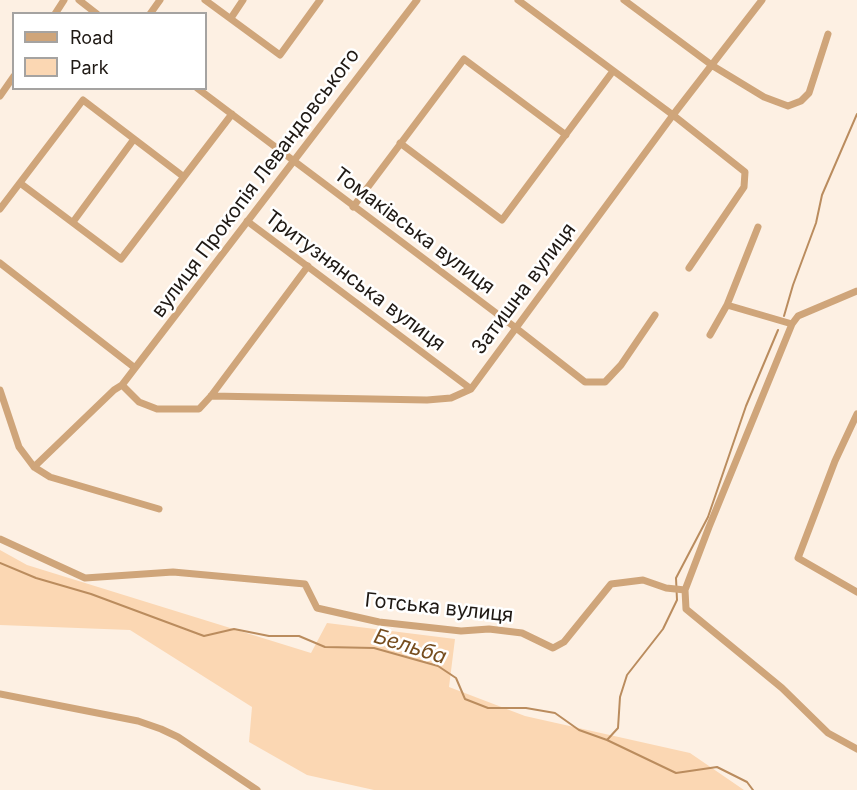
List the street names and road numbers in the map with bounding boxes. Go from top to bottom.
street label: вулиця Прокопія Левандовського [147,44,365,322]
street label: Томаківська вулиця [329,163,499,299]
street label: Тритузнянська вулиця [260,205,450,357]
street label: Затишна вулиця [467,219,581,359]
street label: Готська вулиця [364,588,514,628]

